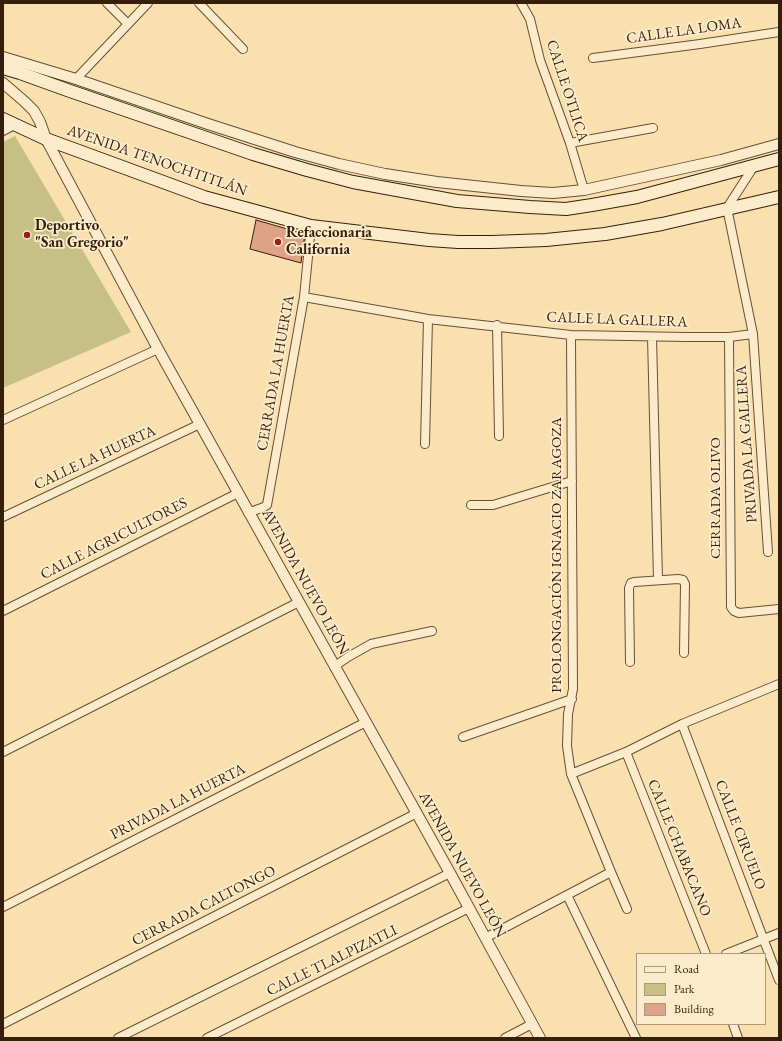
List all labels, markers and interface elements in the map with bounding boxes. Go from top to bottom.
street label: CALLE LA LOMA [625,14,743,48]
street label: CALLE OTLICA [542,38,592,144]
street label: AVENIDA TENOCHTITLÁN [65,122,249,200]
place label: Deportivo "San Gregorio" [35,217,129,252]
place label: Refaccionaria California [286,224,372,259]
marker: Deportivo "San Gregorio" [22,230,32,240]
marker: Refaccionaria California [273,237,283,247]
street label: CERRADA LA HUERTA [253,294,299,452]
street label: CALLE LA GALLERA [546,309,688,331]
street label: PRIVADA LA GALLERA [733,365,761,523]
street label: PROLONGACIÓN IGNACIO ZARAGOZA [548,417,566,693]
street label: CALLE LA HUERTA [31,422,159,494]
street label: CERRADA OLIVO [707,437,725,559]
street label: CALLE AGRICULTORES [37,494,191,584]
street label: AVENIDA NUEVO LEÓN [257,506,353,658]
street label: PRIVADA LA HUERTA [108,760,248,844]
street label: CALLE CHABACANO [643,777,715,919]
street label: CALLE CIRUELO [711,778,769,892]
street label: AVENIDA NUEVO LEÓN [414,789,510,941]
street label: CERRADA CALTONGO [129,862,279,950]
street label: CALLE TLALPIZATLI [264,922,400,1000]
legend [636,953,766,1025]
text: Road [674,961,699,977]
text: Park [674,981,694,997]
text: Building [674,1001,714,1017]

